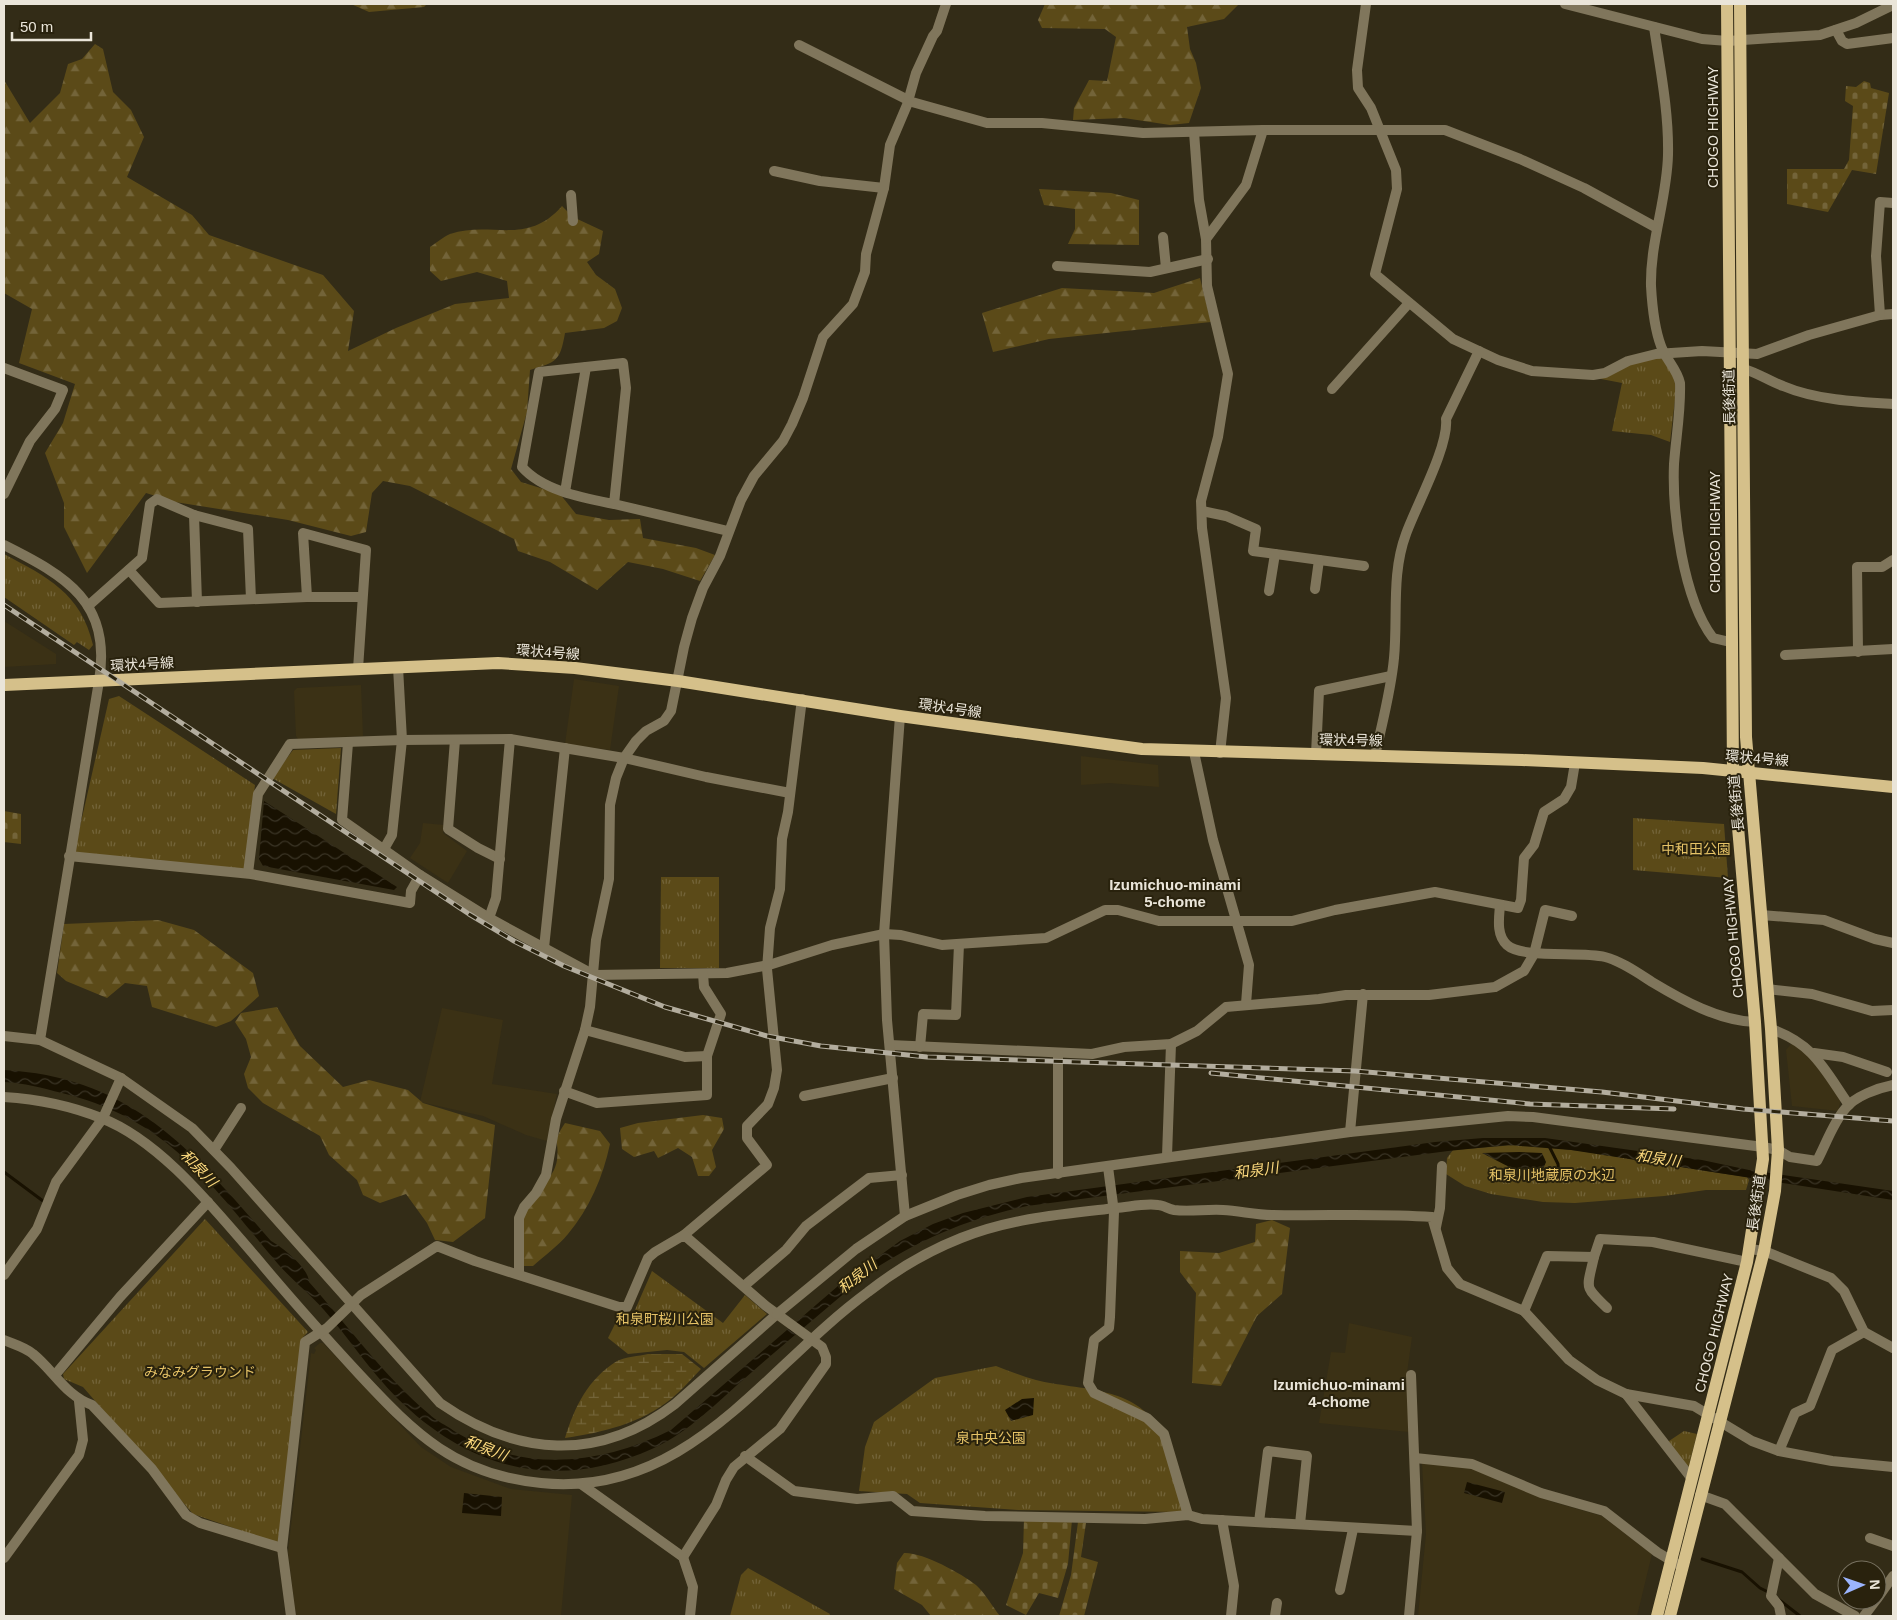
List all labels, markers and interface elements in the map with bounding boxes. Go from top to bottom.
scale bar [12,10,91,42]
text: 50 m [20,18,53,35]
street label: CHOGO HIGHWAY [1705,65,1721,188]
street label: 長後街道 [1721,369,1737,425]
street label: CHOGO HIGHWAY [1707,470,1723,593]
street label: 環状4号線 [516,642,580,662]
street label: 環状4号線 [110,654,174,674]
street label: 環状4号線 [917,696,983,720]
street label: 環状4号線 [1319,731,1383,749]
street label: 環状4号線 [1725,747,1789,769]
street label: 長後街道 [1726,774,1746,832]
park label: 中和田公園 [1661,841,1731,857]
street label: CHOGO HIGHWAY [1720,875,1746,999]
district label: Izumichuo-minami 5-chome [1109,876,1241,910]
water label: 和泉川 [177,1146,222,1192]
water label: 和泉川 [1635,1146,1683,1170]
water label: 和泉川 [1233,1158,1281,1182]
park label: 和泉川地蔵原の水辺 [1489,1167,1615,1183]
street label: 長後街道 [1744,1174,1768,1232]
water label: 和泉川 [834,1254,882,1297]
street label: CHOGO HIGHWAY [1691,1271,1737,1394]
park label: 和泉町桜川公園 [616,1311,714,1327]
park label: みなみグラウンド [144,1364,256,1380]
district label: Izumichuo-minami 4-chome [1273,1376,1405,1410]
park label: 泉中央公園 [956,1430,1026,1446]
water label: 和泉川 [462,1432,512,1465]
north arrow [1837,1560,1887,1610]
text: N [1867,1579,1883,1590]

